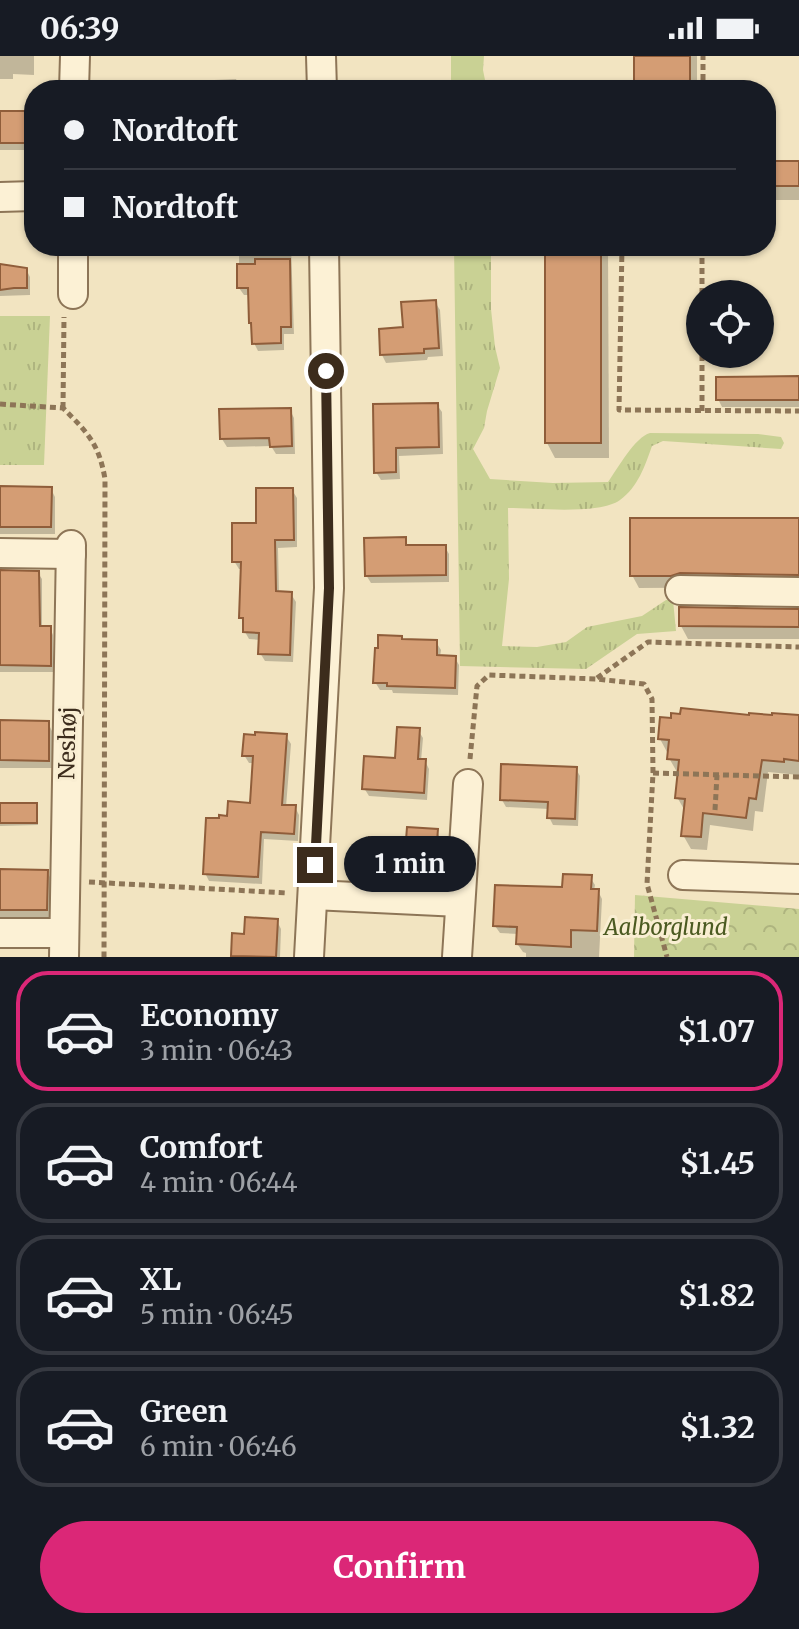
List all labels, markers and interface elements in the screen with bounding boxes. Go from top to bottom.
text: 06:39 [40,9,119,47]
text: Nordtoft [112,111,238,149]
text: Nordtoft [112,188,238,226]
map controls [686,280,774,368]
button: locate [686,280,774,368]
route start [308,353,344,389]
street label: Neshøj [52,706,82,780]
callout: 1 min [343,837,475,893]
route end [297,847,333,883]
text: 1 min [375,847,445,880]
park label: Aalborglund [602,913,728,941]
icon: car [44,995,116,1067]
text: Economy [140,996,278,1034]
text: $1.07 [677,1012,755,1050]
text: 3 min · 06:43 [140,1034,293,1067]
icon: car [44,1127,116,1199]
text: Comfort [140,1128,263,1166]
text: $1.45 [679,1144,755,1182]
text: 4 min · 06:44 [140,1166,298,1199]
icon: car [44,1259,116,1331]
text: XL [140,1260,181,1298]
text: $1.82 [678,1276,755,1314]
text: 5 min · 06:45 [140,1298,294,1331]
icon: car [44,1391,116,1463]
text: Green [140,1392,228,1430]
text: $1.32 [679,1408,755,1446]
text: 6 min · 06:46 [140,1430,297,1463]
button: Confirm [40,1521,759,1613]

